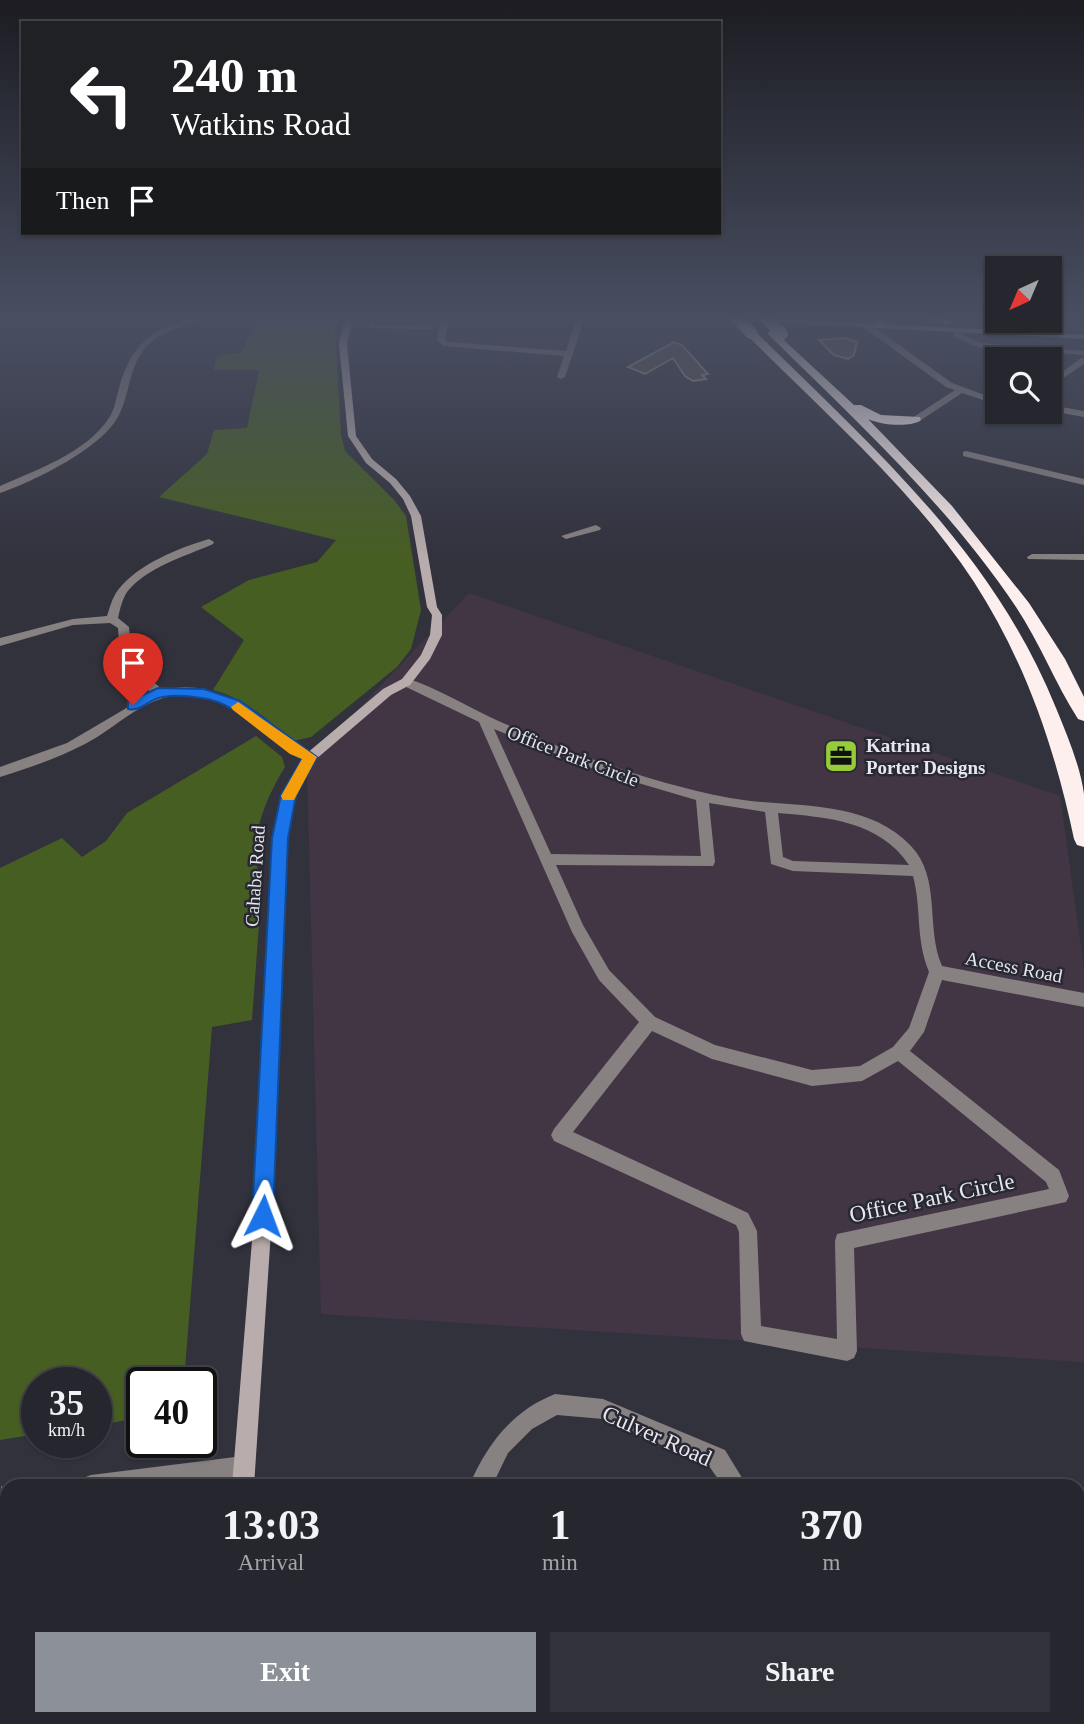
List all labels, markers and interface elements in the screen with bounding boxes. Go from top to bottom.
text: 240 m [171,48,298,103]
icon: left [56,49,147,140]
text: Watkins Road [171,106,351,142]
icon: arrive [123,182,161,220]
text: Then [56,186,109,215]
north arrow [985,256,1062,332]
map controls [985,256,1062,424]
button: search [985,347,1062,424]
pin [103,633,163,705]
icon: arrive [114,644,152,682]
street label: Office Park Circle [504,721,642,791]
place label: Katrina Porter Designs [866,735,985,778]
office icon: Katrina Porter Designs [822,737,860,775]
street label: Cahaba Road [241,824,269,928]
street label: Access Road [964,947,1065,987]
street label: Office Park Circle [847,1168,1017,1228]
position arrow [226,1179,300,1253]
speed limit sign: 40 [126,1367,217,1458]
text: 35 [49,1384,84,1423]
street label: Culver Road [599,1401,716,1471]
text: km/h [48,1420,85,1440]
text: 13:03 [222,1502,320,1548]
text: 1 [549,1502,570,1548]
text: 370 [800,1502,863,1548]
text: Arrival [238,1550,304,1575]
text: min [542,1550,578,1575]
text: m [822,1550,840,1575]
button: Exit [35,1632,536,1712]
button: Share [550,1632,1050,1712]

